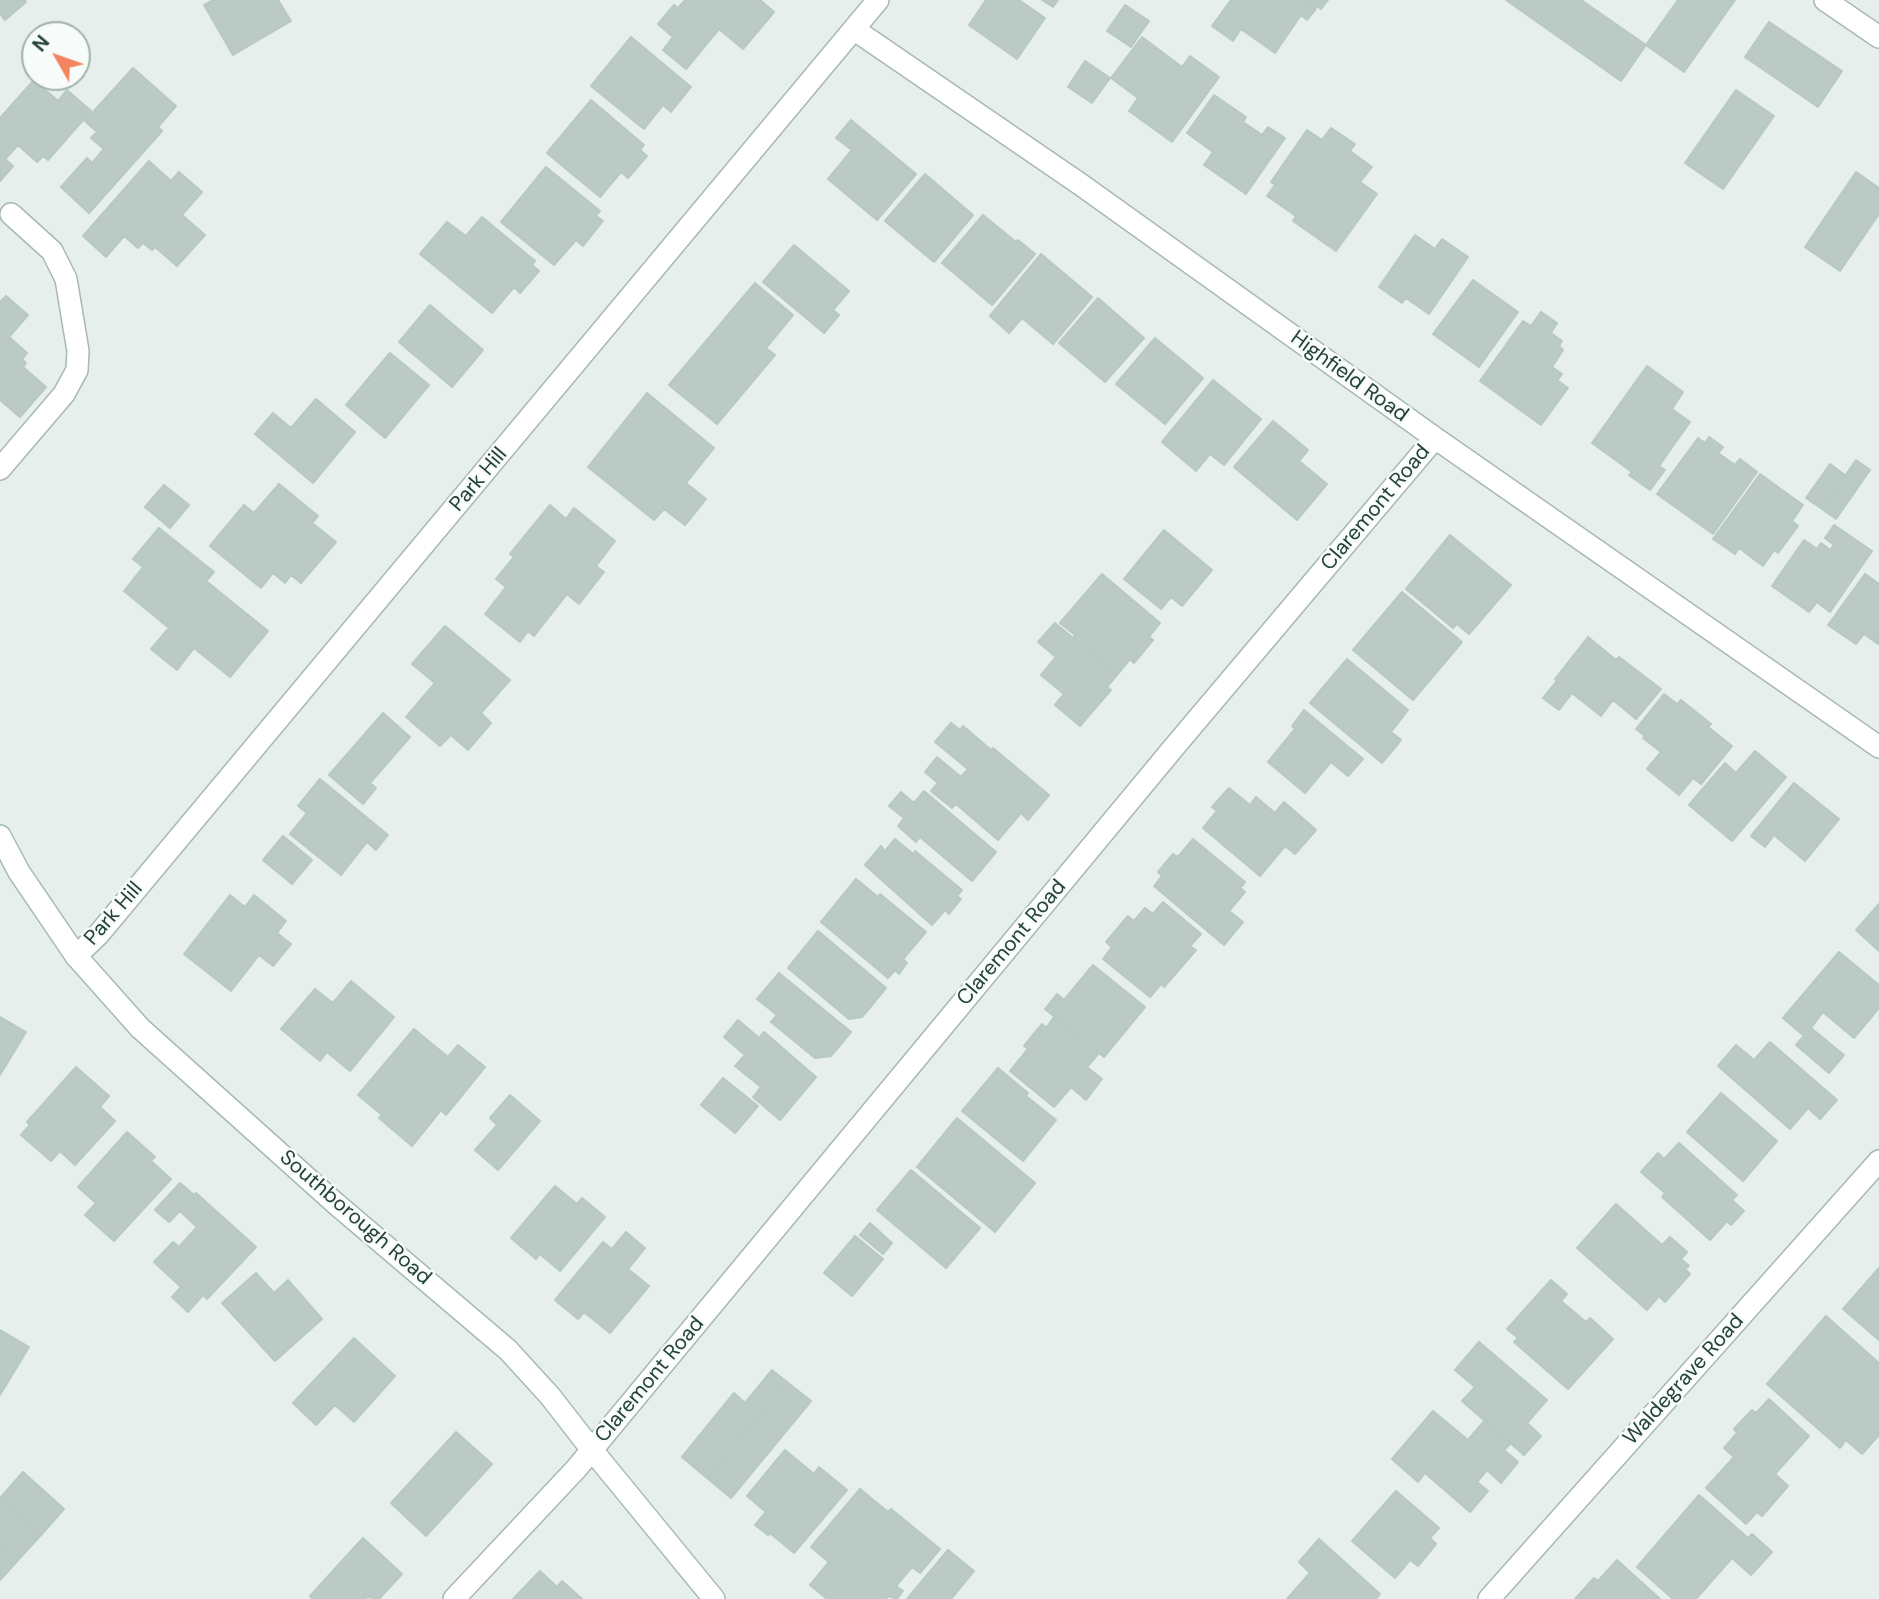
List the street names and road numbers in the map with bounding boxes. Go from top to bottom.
street label: Highfield Road [1285,326,1413,428]
street label: Claremont Road [1316,440,1436,576]
street label: Park Hill [445,443,513,517]
street label: Claremont Road [952,875,1072,1011]
street label: Park Hill [80,877,148,951]
street label: Southborough Road [274,1145,436,1291]
street label: Waldegrave Road [1618,1309,1750,1451]
street label: Claremont Road [590,1312,710,1448]

